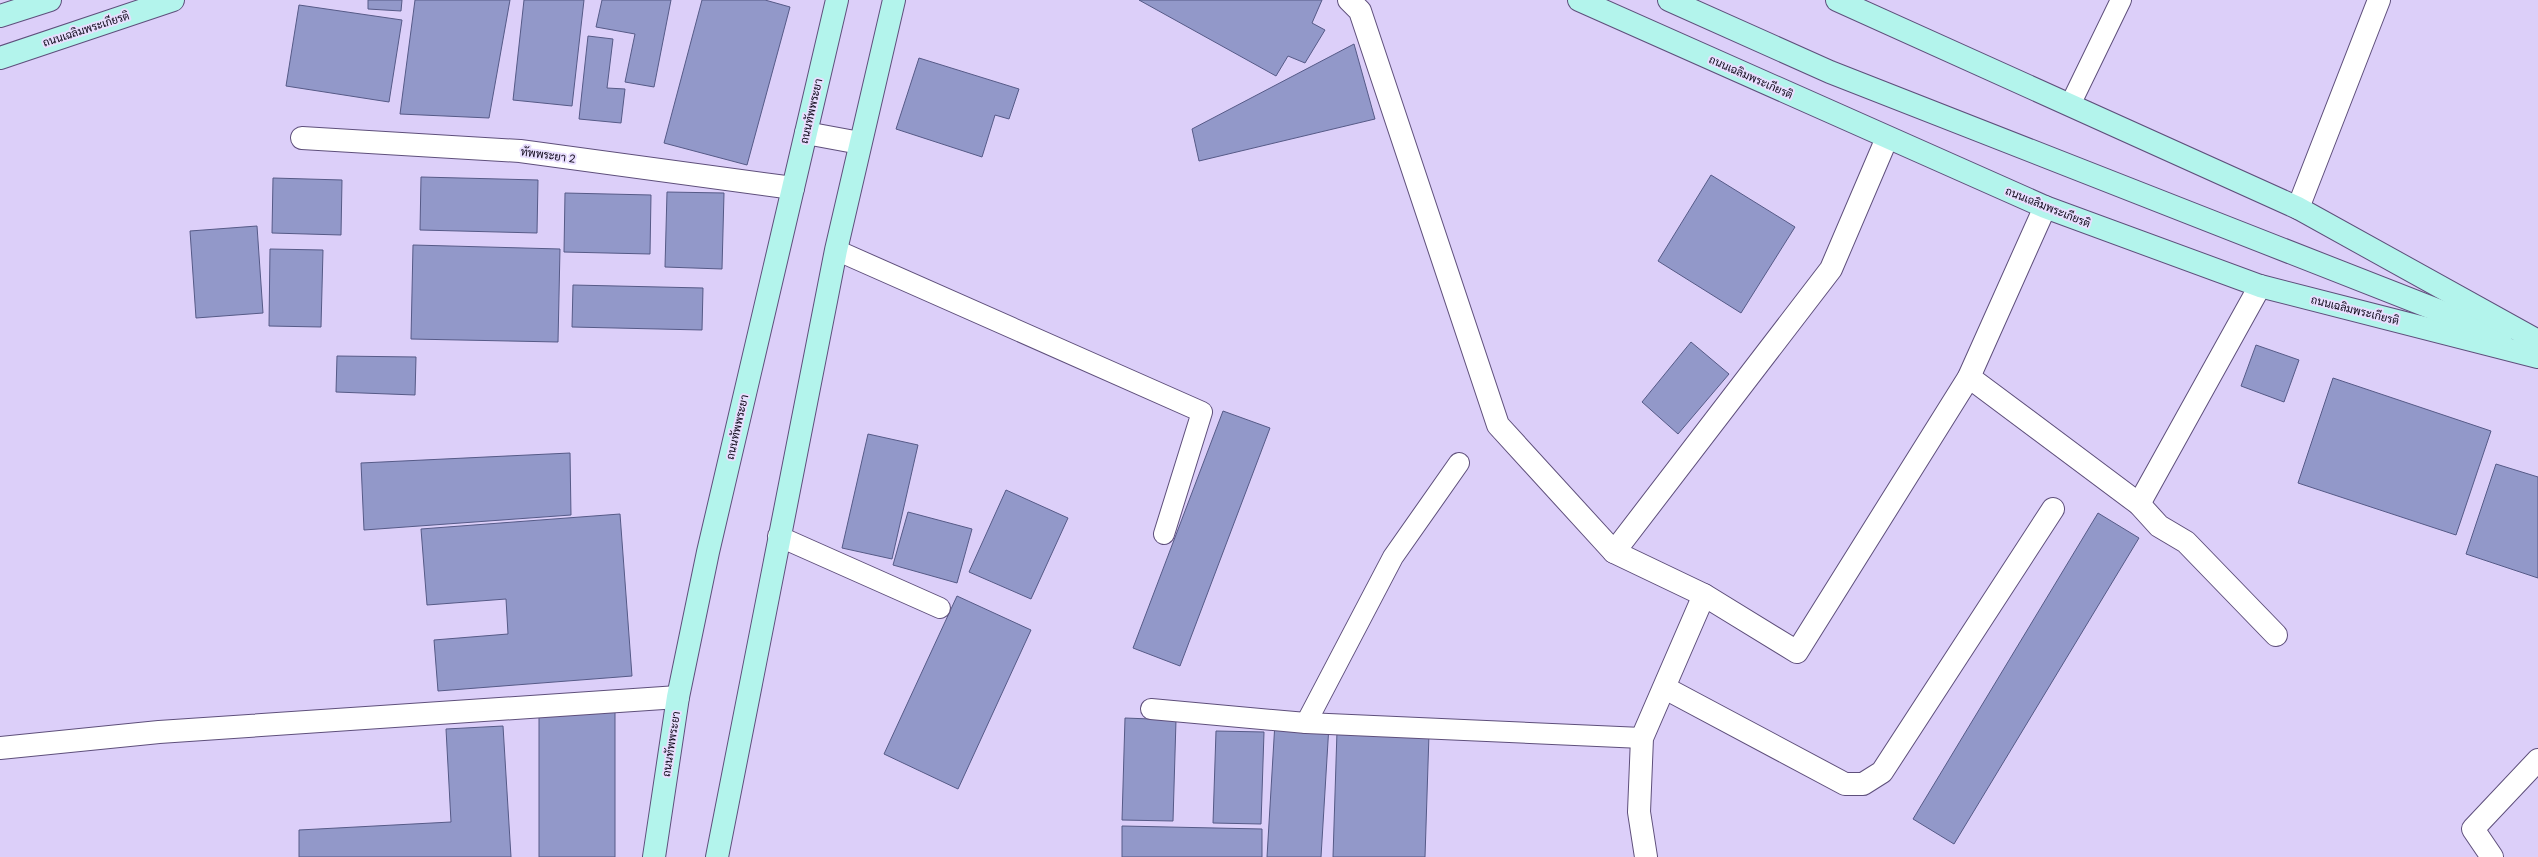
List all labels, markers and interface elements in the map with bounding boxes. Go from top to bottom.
street label: ถนนเฉลิมพระเกียรติ [41,7,131,49]
street label: ถนนเฉลิมพระเกียรติ [1707,51,1796,101]
street label: ถนนทัพพระยา [797,77,824,145]
street label: ทัพพระยา 2 [520,144,576,165]
street label: ถนนเฉลิมพระเกียรติ [2004,183,2093,229]
street label: ถนนเฉลิมพระเกียรติ [2310,291,2401,327]
street label: ถนนทัพพระยา [723,393,750,461]
street label: ถนนทัพพระยา [659,710,682,778]

